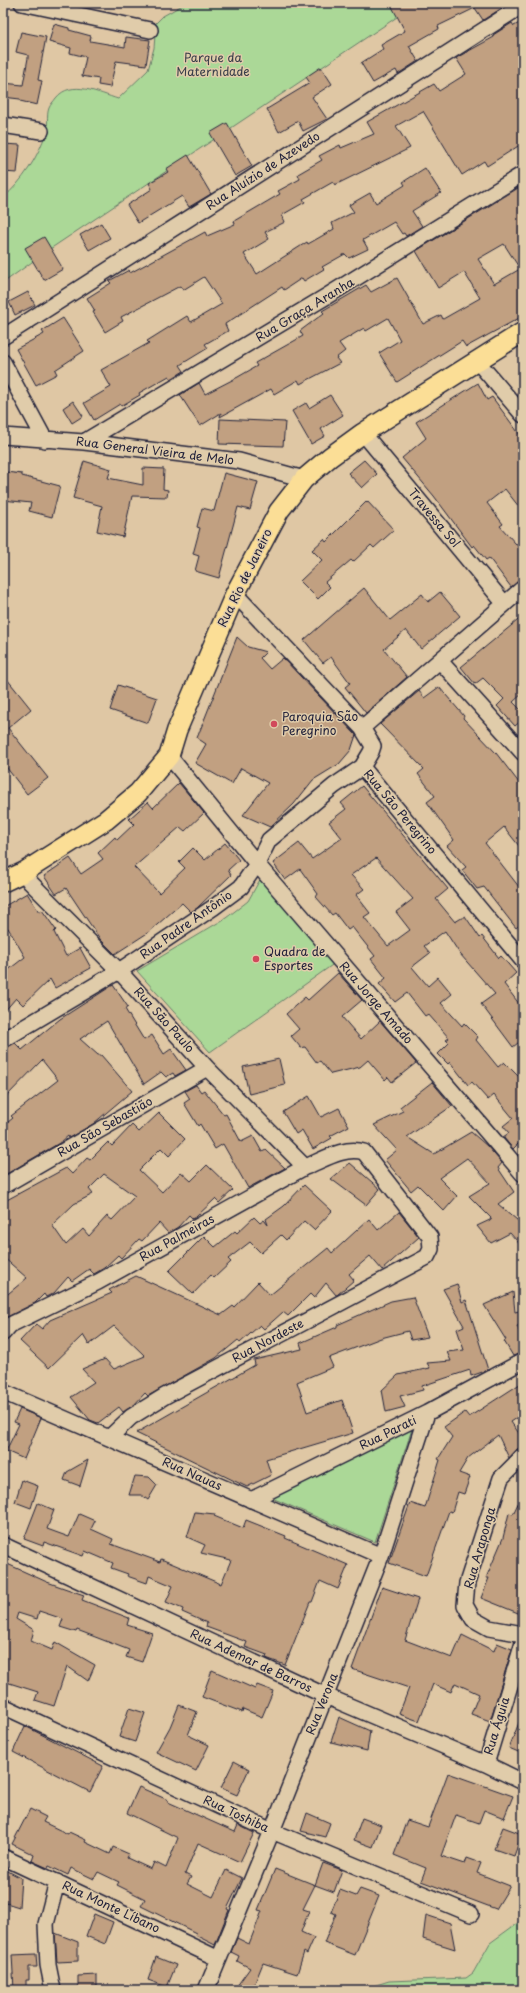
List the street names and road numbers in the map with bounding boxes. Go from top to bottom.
street label: Rua Aluízio de Azevedo [202,126,323,214]
street label: Rua Graça Aranha [252,272,357,346]
street label: Rua General Vieira de Melo [75,431,236,469]
street label: Travessa Sol [405,484,465,551]
street label: Rua Rio de Janeiro [213,525,276,630]
street label: Rua São Peregrino [360,765,442,858]
street label: Rua Padre Antônio [136,885,235,963]
street label: Rua Jorge Amado [336,957,418,1048]
street label: Rua São Paulo [130,983,199,1056]
street label: Rua São Sebastião [54,1091,156,1161]
street label: Rua Palmeiras [136,1209,218,1265]
street label: Rua Nordeste [228,1314,307,1367]
street label: Rua Parati [356,1411,419,1454]
street label: Rua Nauas [160,1452,226,1494]
street label: Rua Araponga [459,1504,499,1591]
street label: Rua Ademar de Barros [187,1624,316,1697]
street label: Rua Verona [300,1669,342,1737]
street label: Rua Águia [479,1694,514,1757]
street label: Rua Toshiba [201,1790,273,1836]
street label: Rua Monte Líbano [60,1876,164,1937]

